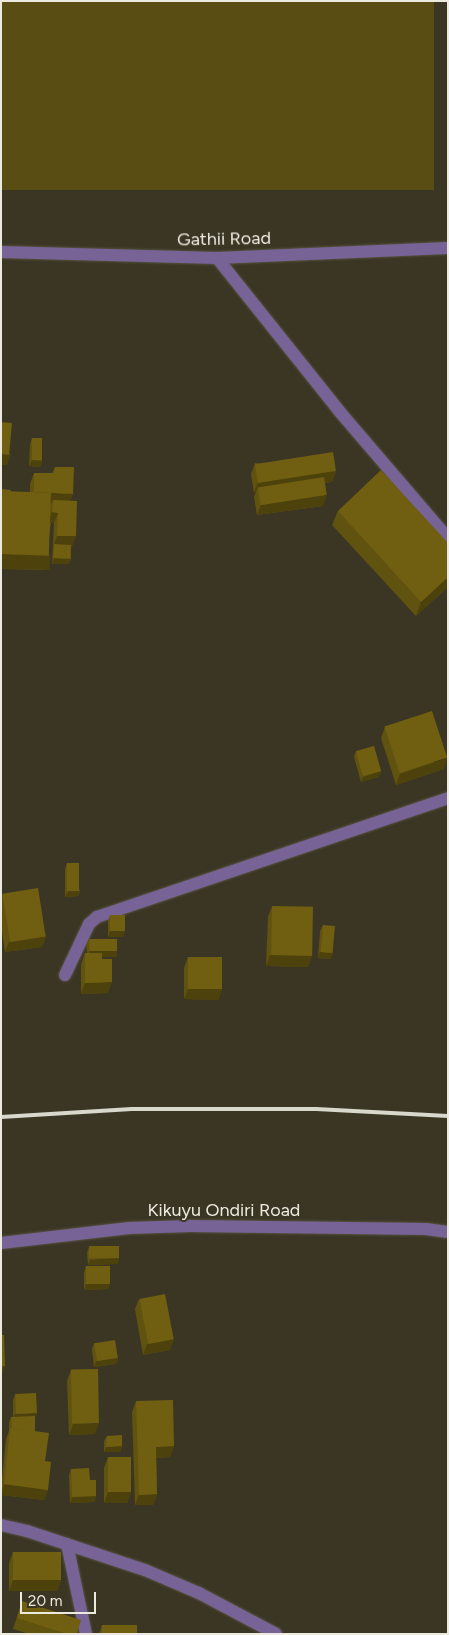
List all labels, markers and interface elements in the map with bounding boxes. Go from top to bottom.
street label: Gathii Road [177,227,271,251]
street label: Kikuyu Ondiri Road [148,1199,300,1221]
scale bar [22,1582,99,1614]
text: 20 m [28,1592,62,1610]

